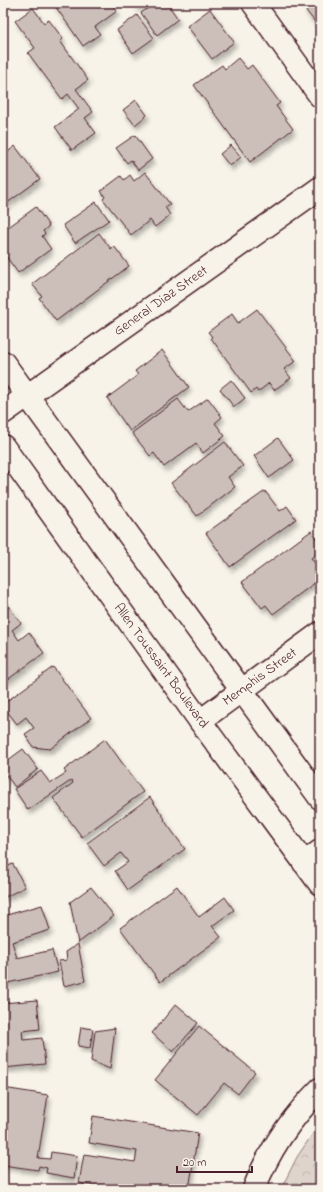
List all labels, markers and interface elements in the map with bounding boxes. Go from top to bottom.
street label: General Diaz Street [110,260,213,341]
street label: Allen Toussaint Boulevard [108,599,214,733]
street label: Memphis Street [218,642,302,711]
scale bar [177,1148,252,1174]
text: 20 m [183,1154,206,1172]

